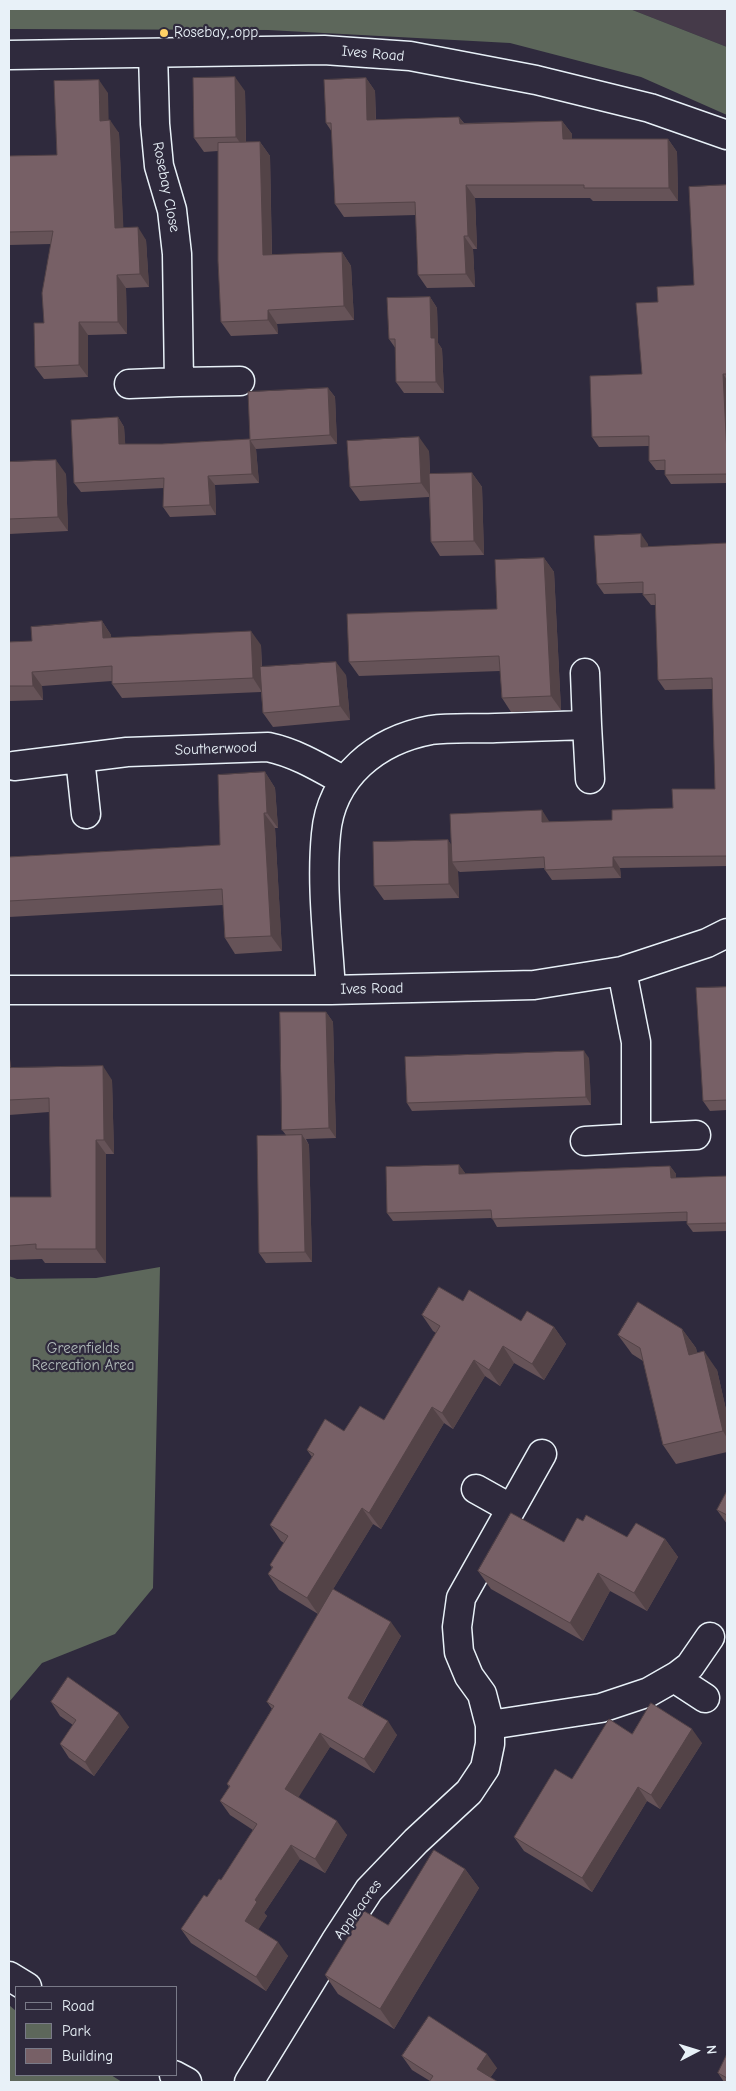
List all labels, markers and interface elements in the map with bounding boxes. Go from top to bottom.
place label: Rosebay, opp [174,24,258,42]
marker: Rosebay, opp [158,27,170,39]
street label: Ives Road [341,42,405,66]
street label: Rosebay Close [148,140,184,234]
street label: Southerwood [175,739,257,759]
street label: Ives Road [340,979,404,999]
park label: Greenfields Recreation Area [31,1340,135,1375]
street label: Appleacres [330,1876,386,1944]
legend [15,1986,178,2076]
text: Road [62,1997,94,2015]
text: Park [62,2022,91,2040]
north arrow [671,2026,721,2076]
text: N [703,2044,720,2055]
text: Building [62,2047,113,2065]

